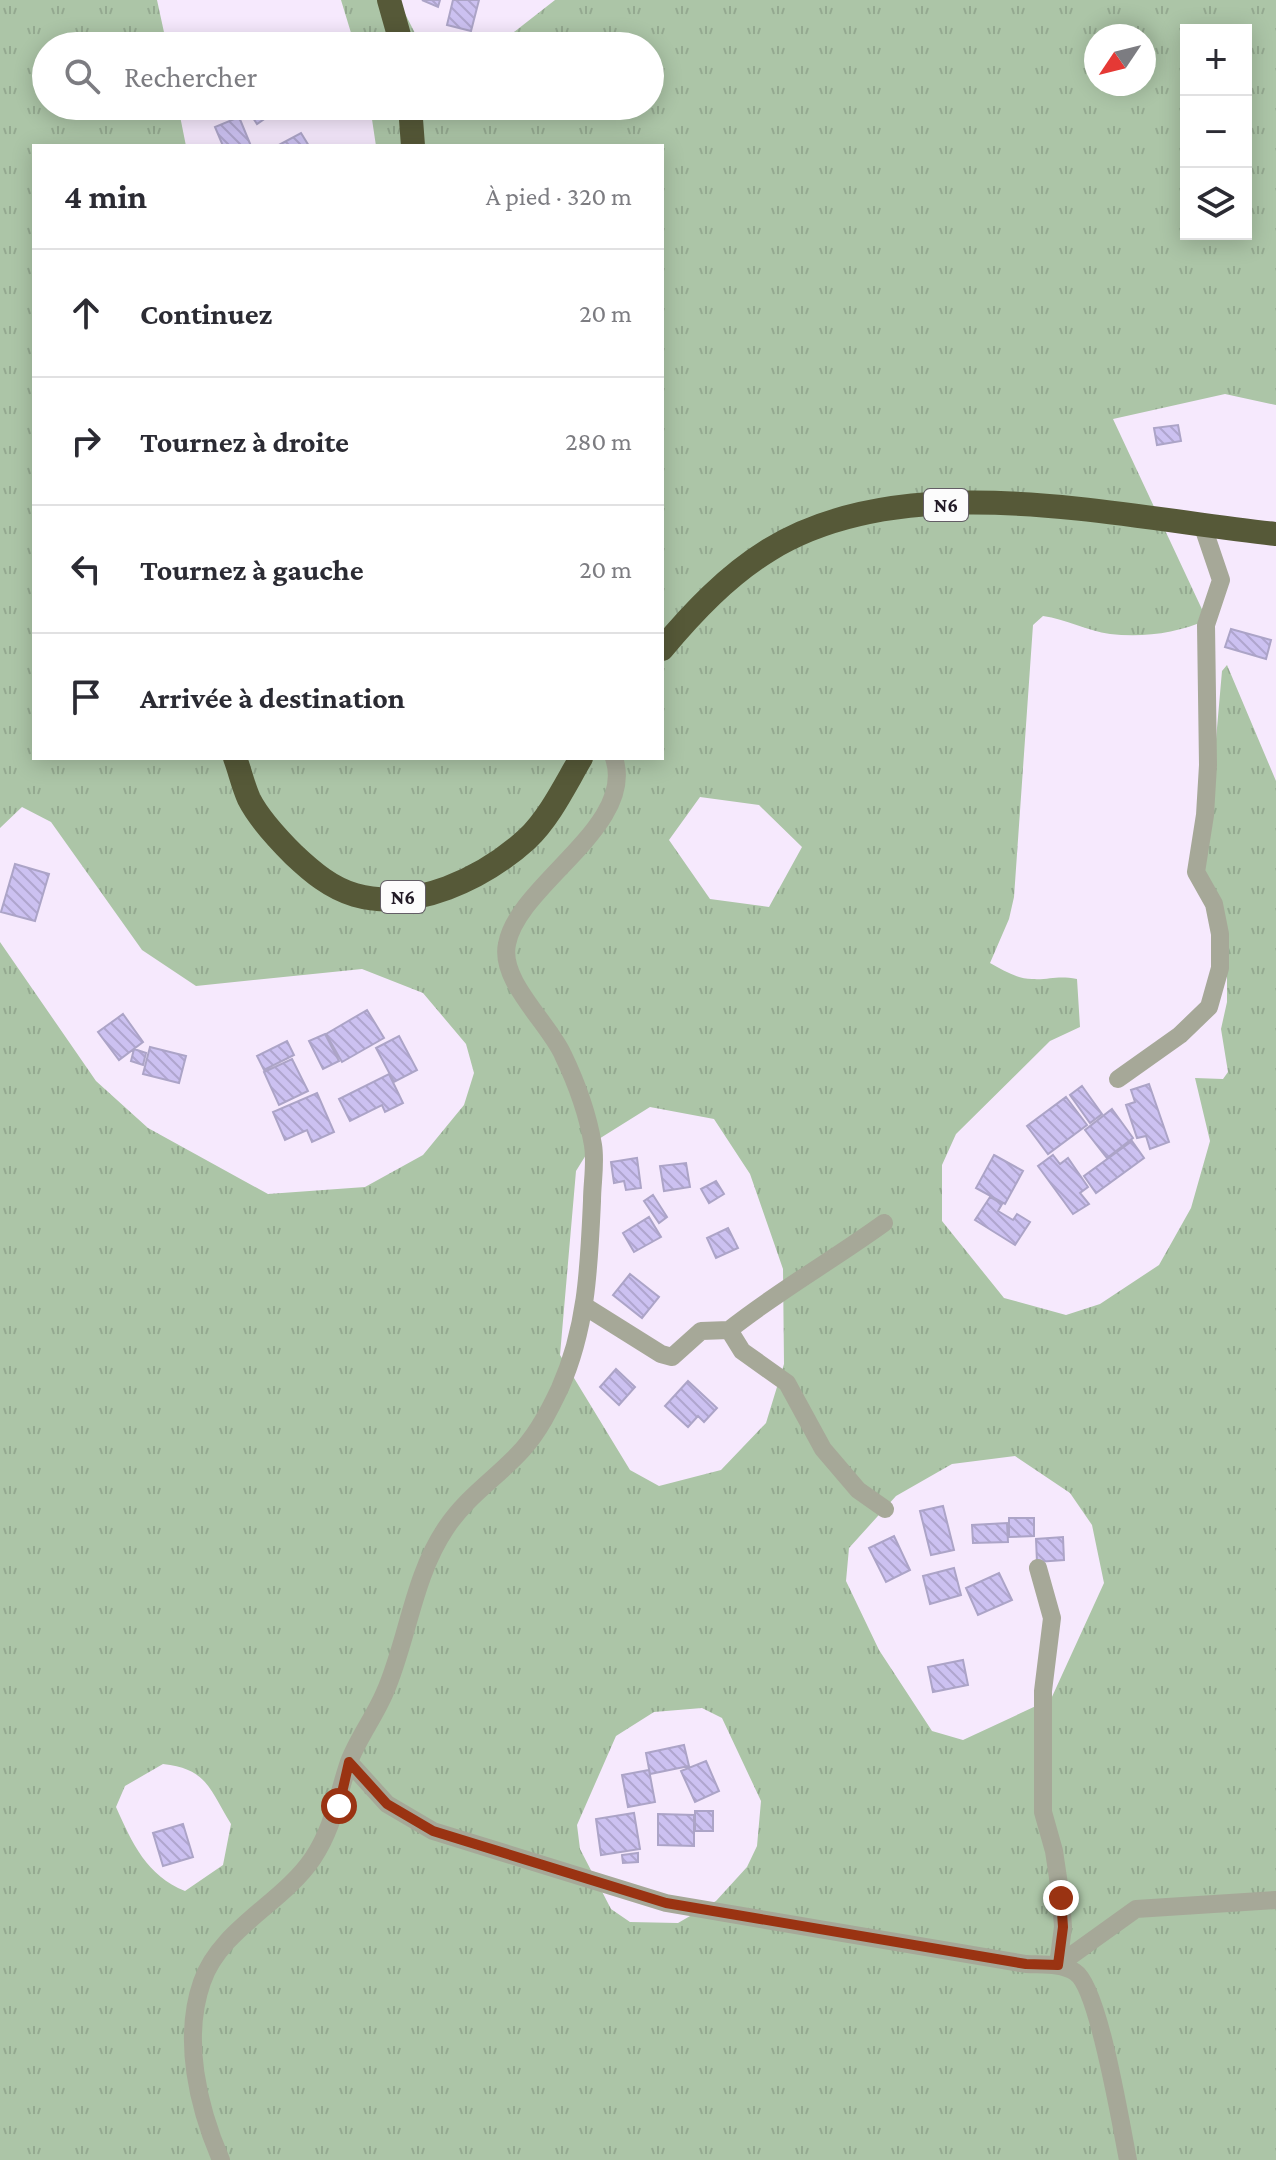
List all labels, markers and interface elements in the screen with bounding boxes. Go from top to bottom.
north arrow [1084,24,1156,96]
map controls [1180,24,1252,240]
button: + [1180,24,1252,96]
search box [32,32,664,120]
icon: search [60,54,104,98]
text: Rechercher [124,60,257,93]
button: − [1180,96,1252,168]
button: layers [1180,168,1252,240]
text: 4 min [64,178,147,215]
text: À pied · 320 m [486,182,632,211]
icon: ahead [64,291,108,335]
text: Continuez [140,297,272,330]
text: 20 m [579,299,632,328]
icon: right [64,419,108,463]
text: Tournez à droite [140,425,349,458]
text: 280 m [565,427,632,456]
road number: N6 [924,489,968,521]
icon: left [64,547,108,591]
text: Tournez à gauche [140,553,364,586]
text: 20 m [579,555,632,584]
icon: arrive [64,675,108,719]
text: Arrivée à destination [140,681,405,714]
road number: N6 [381,881,425,913]
route start [321,1788,357,1824]
route end [1043,1880,1079,1916]

